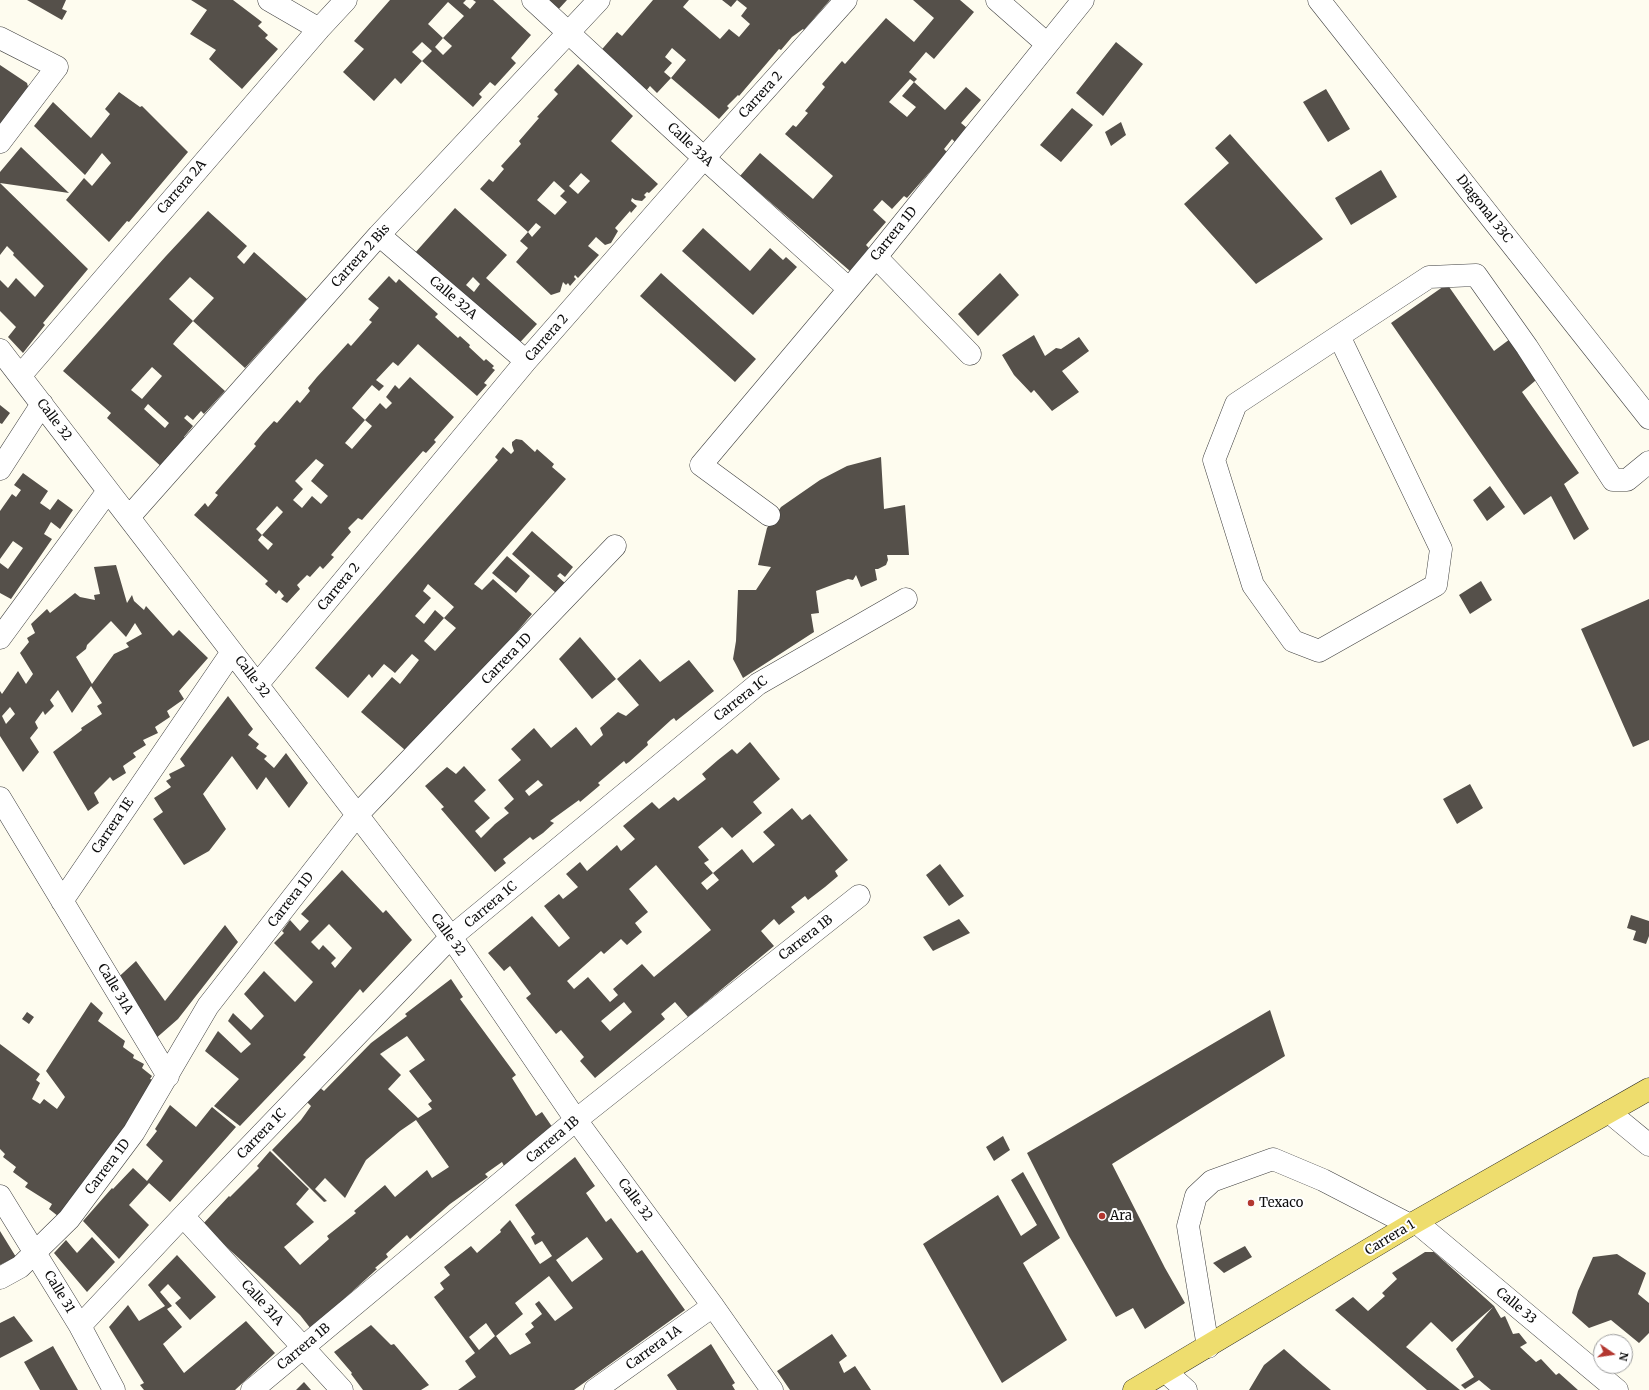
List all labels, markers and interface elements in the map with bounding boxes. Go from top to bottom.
street label: Carrera 2 [736,69,786,121]
street label: Calle 33A [664,120,716,170]
street label: Carrera 2A [154,157,210,217]
street label: Diagonal 33C [1453,172,1515,246]
street label: Carrera 1D [867,204,921,264]
street label: Carrera 2 Bis [329,221,393,291]
street label: Calle 32A [426,273,480,323]
street label: Carrera 2 [522,311,572,365]
street label: Calle 32 [33,396,75,444]
street label: Carrera 2 [315,560,363,614]
street label: Carrera 1D [479,630,535,688]
street label: Calle 32 [231,653,273,701]
street label: Carrera 1C [711,673,771,725]
street label: Carrera 1E [89,795,137,857]
street label: Carrera 1D [265,870,317,930]
street label: Carrera 1C [462,879,520,931]
street label: Calle 32 [427,911,469,959]
street label: Carrera 1B [776,912,836,964]
street label: Calle 31A [94,961,136,1017]
street label: Carrera 1C [234,1106,290,1162]
street label: Carrera 1B [523,1113,583,1167]
street label: Carrera 1D [82,1136,134,1198]
street label: Calle 32 [614,1176,656,1224]
place label: Texaco [1259,1195,1303,1211]
marker: Texaco [1246,1198,1256,1208]
place label: Ara [1110,1208,1132,1224]
marker: Ara [1097,1211,1107,1221]
street label: Carrera 1 [1362,1217,1418,1259]
street label: Calle 31 [40,1268,78,1316]
street label: Calle 31A [238,1277,286,1329]
street label: Calle 33 [1493,1285,1539,1327]
street label: Carrera 1B [274,1320,334,1374]
street label: Carrera 1A [623,1323,685,1373]
north arrow [1593,1334,1633,1374]
text: N [1616,1351,1632,1362]

